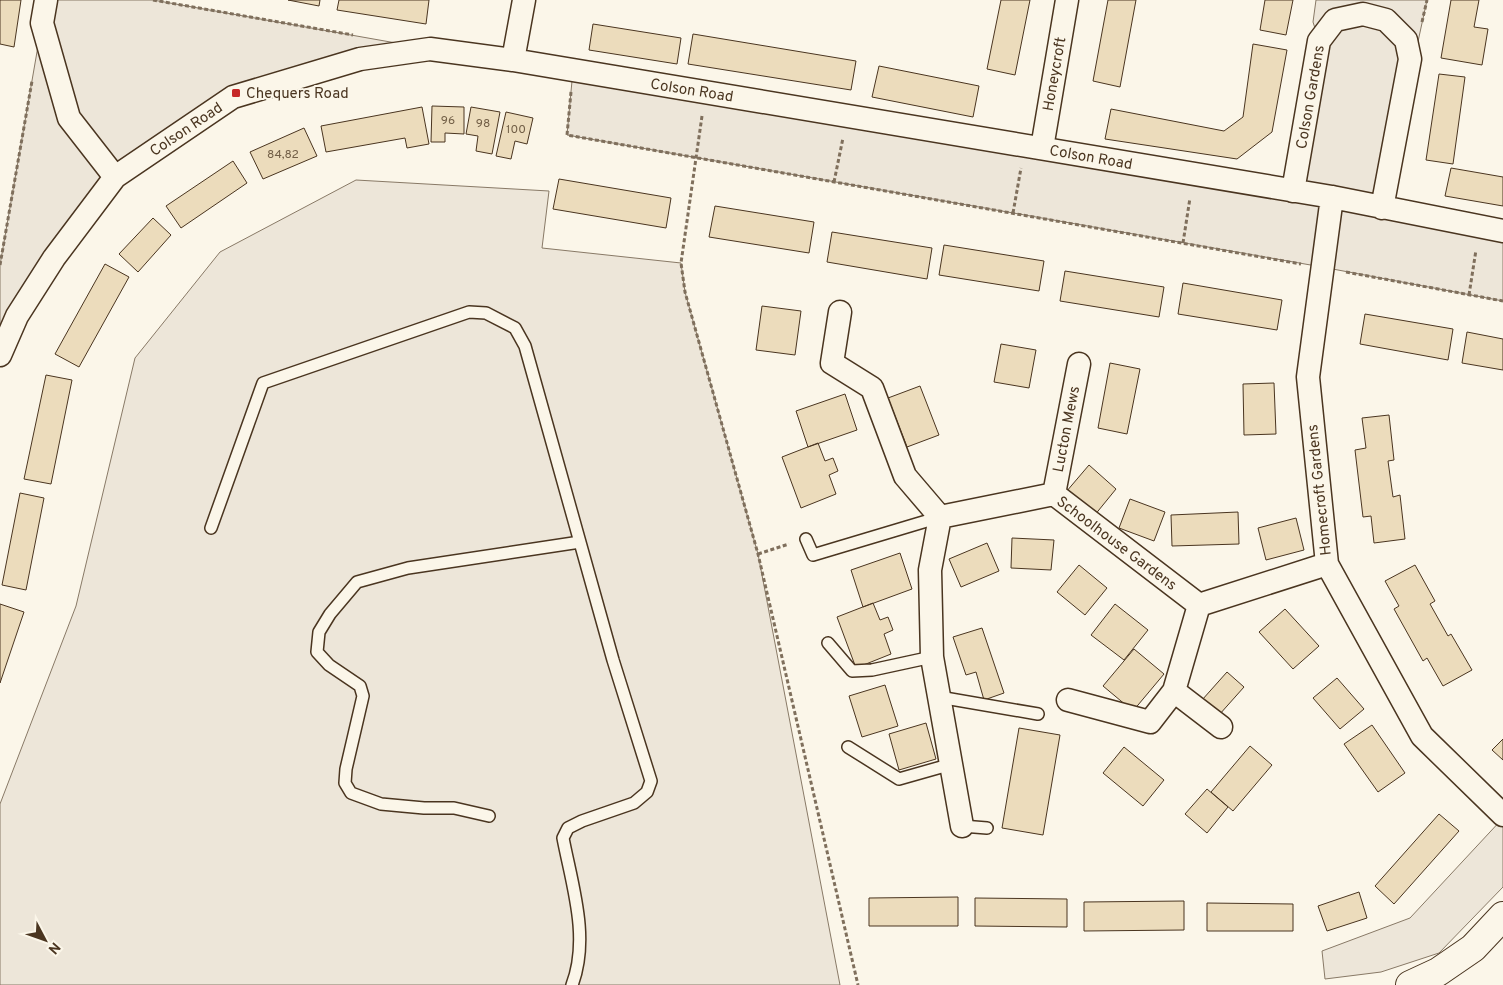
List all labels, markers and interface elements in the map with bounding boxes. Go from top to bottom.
street label: Honeycroft [1040,36,1071,113]
street label: Colson Gardens [1293,44,1330,151]
street label: Colson Road [649,76,735,107]
place label: Chequers Road [246,85,349,104]
marker: Chequers Road [230,87,242,99]
street label: Colson Road [147,99,227,162]
house number: 96 [441,113,455,129]
house number: 98 [476,116,490,132]
house number: 100 [506,122,526,138]
street label: Colson Road [1048,142,1134,175]
house number: 84,82 [267,147,299,163]
street label: Lucton Mews [1050,384,1085,474]
street label: Homecroft Gardens [1304,423,1337,556]
street label: Schoolhouse Gardens [1052,493,1180,596]
north arrow [20,915,70,965]
text: N [44,938,63,957]

